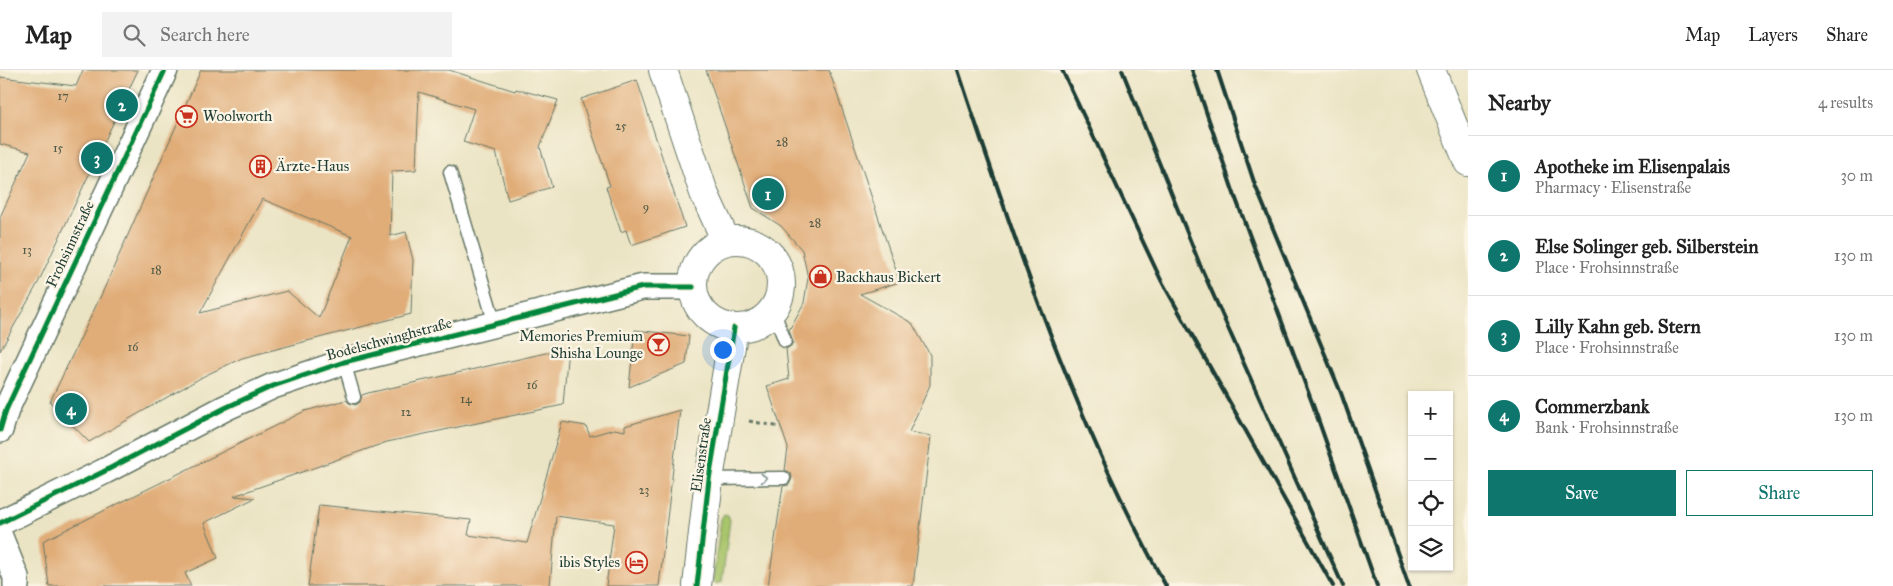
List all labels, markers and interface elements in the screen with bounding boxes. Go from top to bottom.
search box [102,12,452,57]
text: Map [25,20,72,50]
icon: search [120,21,148,49]
text: Search here [160,23,250,46]
text: Map [1685,24,1720,46]
text: Layers [1748,24,1798,46]
text: Share [1826,24,1868,46]
pin: 2 [106,86,138,124]
house number: 17 [57,89,69,103]
text: Nearby [1488,90,1551,116]
text: 4 results [1818,93,1873,112]
supermarket icon: Woolworth [175,104,199,128]
place label: Woolworth [203,107,273,125]
house number: 25 [615,119,627,133]
house number: 28 [776,135,788,149]
pin: 3 [81,139,113,177]
house number: 15 [53,141,64,155]
building icon: Ärzte-Haus [248,154,272,178]
text: Apotheke im Elisenpalais [1535,155,1730,178]
place label: Ärzte-Haus [275,157,349,175]
text: 1 [1501,166,1507,185]
text: 30 m [1840,166,1873,185]
pin: 1 [752,175,784,213]
text: Pharmacy · Elisenstraße [1535,178,1691,197]
street label: Frohsinnstraße [42,198,98,290]
house number: 9 [643,200,649,214]
house number: 28 [809,216,821,230]
text: Else Solinger geb. Silberstein [1535,235,1759,258]
house number: 13 [22,243,32,257]
text: 2 [1500,246,1508,265]
text: 130 m [1834,246,1873,265]
text: Place · Frohsinnstraße [1535,258,1679,277]
house number: 18 [150,263,162,277]
shop icon: Backhaus Bickert [808,265,832,289]
place label: Backhaus Bickert [836,268,942,286]
street label: Bodelschwinghstraße [324,314,454,364]
text: Lilly Kahn geb. Stern [1535,315,1701,338]
text: 3 [1501,326,1507,345]
text: 130 m [1834,326,1873,345]
place label: Memories Premium Shisha Lounge [519,327,643,362]
bar icon: Memories Premium Shisha Lounge [647,333,671,357]
your location [710,337,736,363]
text: Place · Frohsinnstraße [1535,338,1679,357]
house number: 16 [128,340,139,354]
house number: 16 [527,378,538,392]
pin: 4 [55,390,87,428]
map controls [1408,391,1453,571]
button: + [1408,391,1453,436]
house number: 14 [460,392,472,406]
text: Commerzbank [1535,395,1650,418]
house number: 12 [401,405,411,419]
text: 4 [1500,406,1508,425]
text: 130 m [1834,406,1873,425]
street label: Elisenstraße [687,416,715,494]
text: Bank · Frohsinnstraße [1535,418,1679,437]
button: − [1408,436,1453,481]
button: Save [1488,470,1676,516]
button: Share [1686,470,1873,516]
one-way arrow [760,473,768,483]
button: locate [1408,481,1453,526]
house number: 23 [639,483,650,497]
button: layers [1408,526,1453,571]
hotel icon: ibis Styles [624,550,648,574]
place label: ibis Styles [559,553,620,571]

